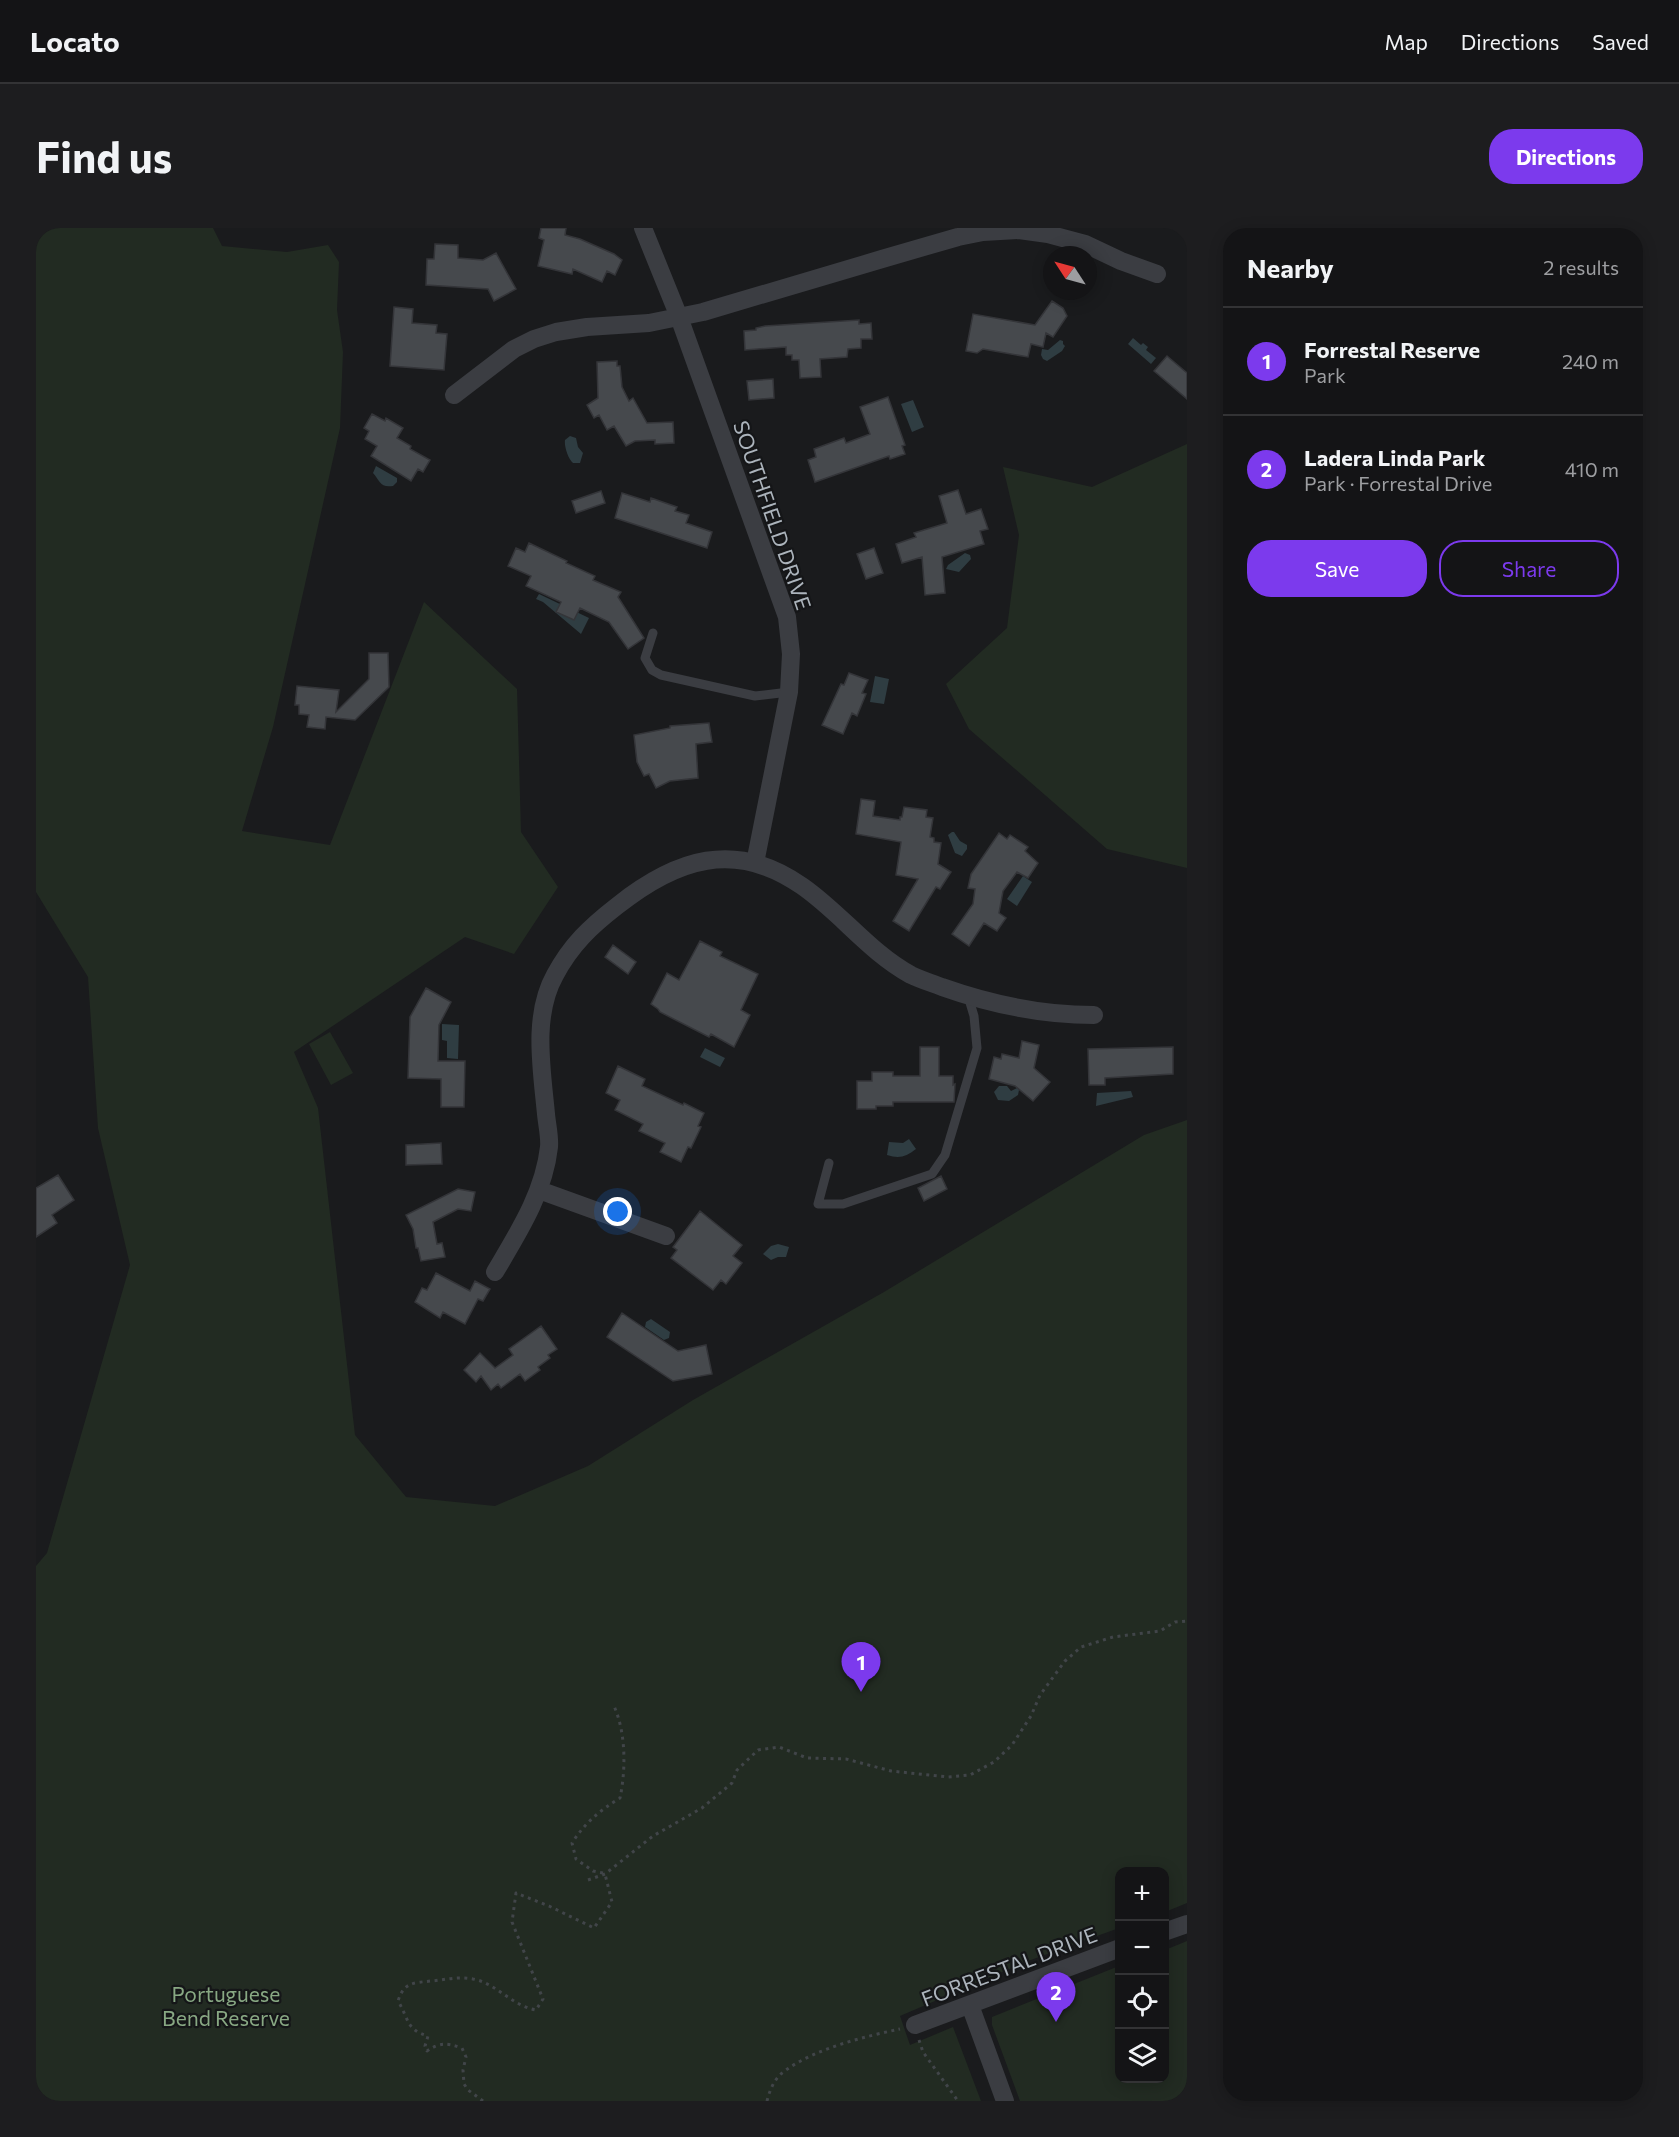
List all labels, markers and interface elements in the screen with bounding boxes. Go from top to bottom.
text: Locato [30,24,120,58]
text: Map [1385,29,1428,54]
text: Directions [1461,29,1559,54]
text: Saved [1592,29,1649,54]
button: Directions [1489,129,1643,184]
text: Find us [36,130,172,182]
north arrow [1043,246,1097,300]
text: Nearby [1247,252,1334,283]
text: 2 results [1543,255,1619,279]
text: Forrestal Reserve [1304,336,1480,363]
text: 1 [1262,349,1271,373]
text: 240 m [1562,349,1619,373]
text: Park [1304,363,1346,387]
street label: SOUTHFIELD DRIVE [729,417,817,613]
text: Ladera Linda Park [1304,444,1485,471]
text: 2 [1261,457,1272,481]
text: 410 m [1565,457,1619,481]
text: Park · Forrestal Drive [1304,471,1492,495]
button: Save [1247,540,1427,597]
button: Share [1439,540,1619,597]
your location [603,1197,632,1226]
pin: 1 [842,1642,880,1692]
map controls [1115,1867,1169,2083]
button: + [1115,1867,1169,1921]
street label: FORRESTAL DRIVE [918,1921,1100,2011]
button: − [1115,1921,1169,1975]
pin: 2 [1036,1972,1076,2022]
button: locate [1115,1975,1169,2029]
park label: Portuguese Bend Reserve [162,1981,290,2030]
button: layers [1115,2029,1169,2083]

